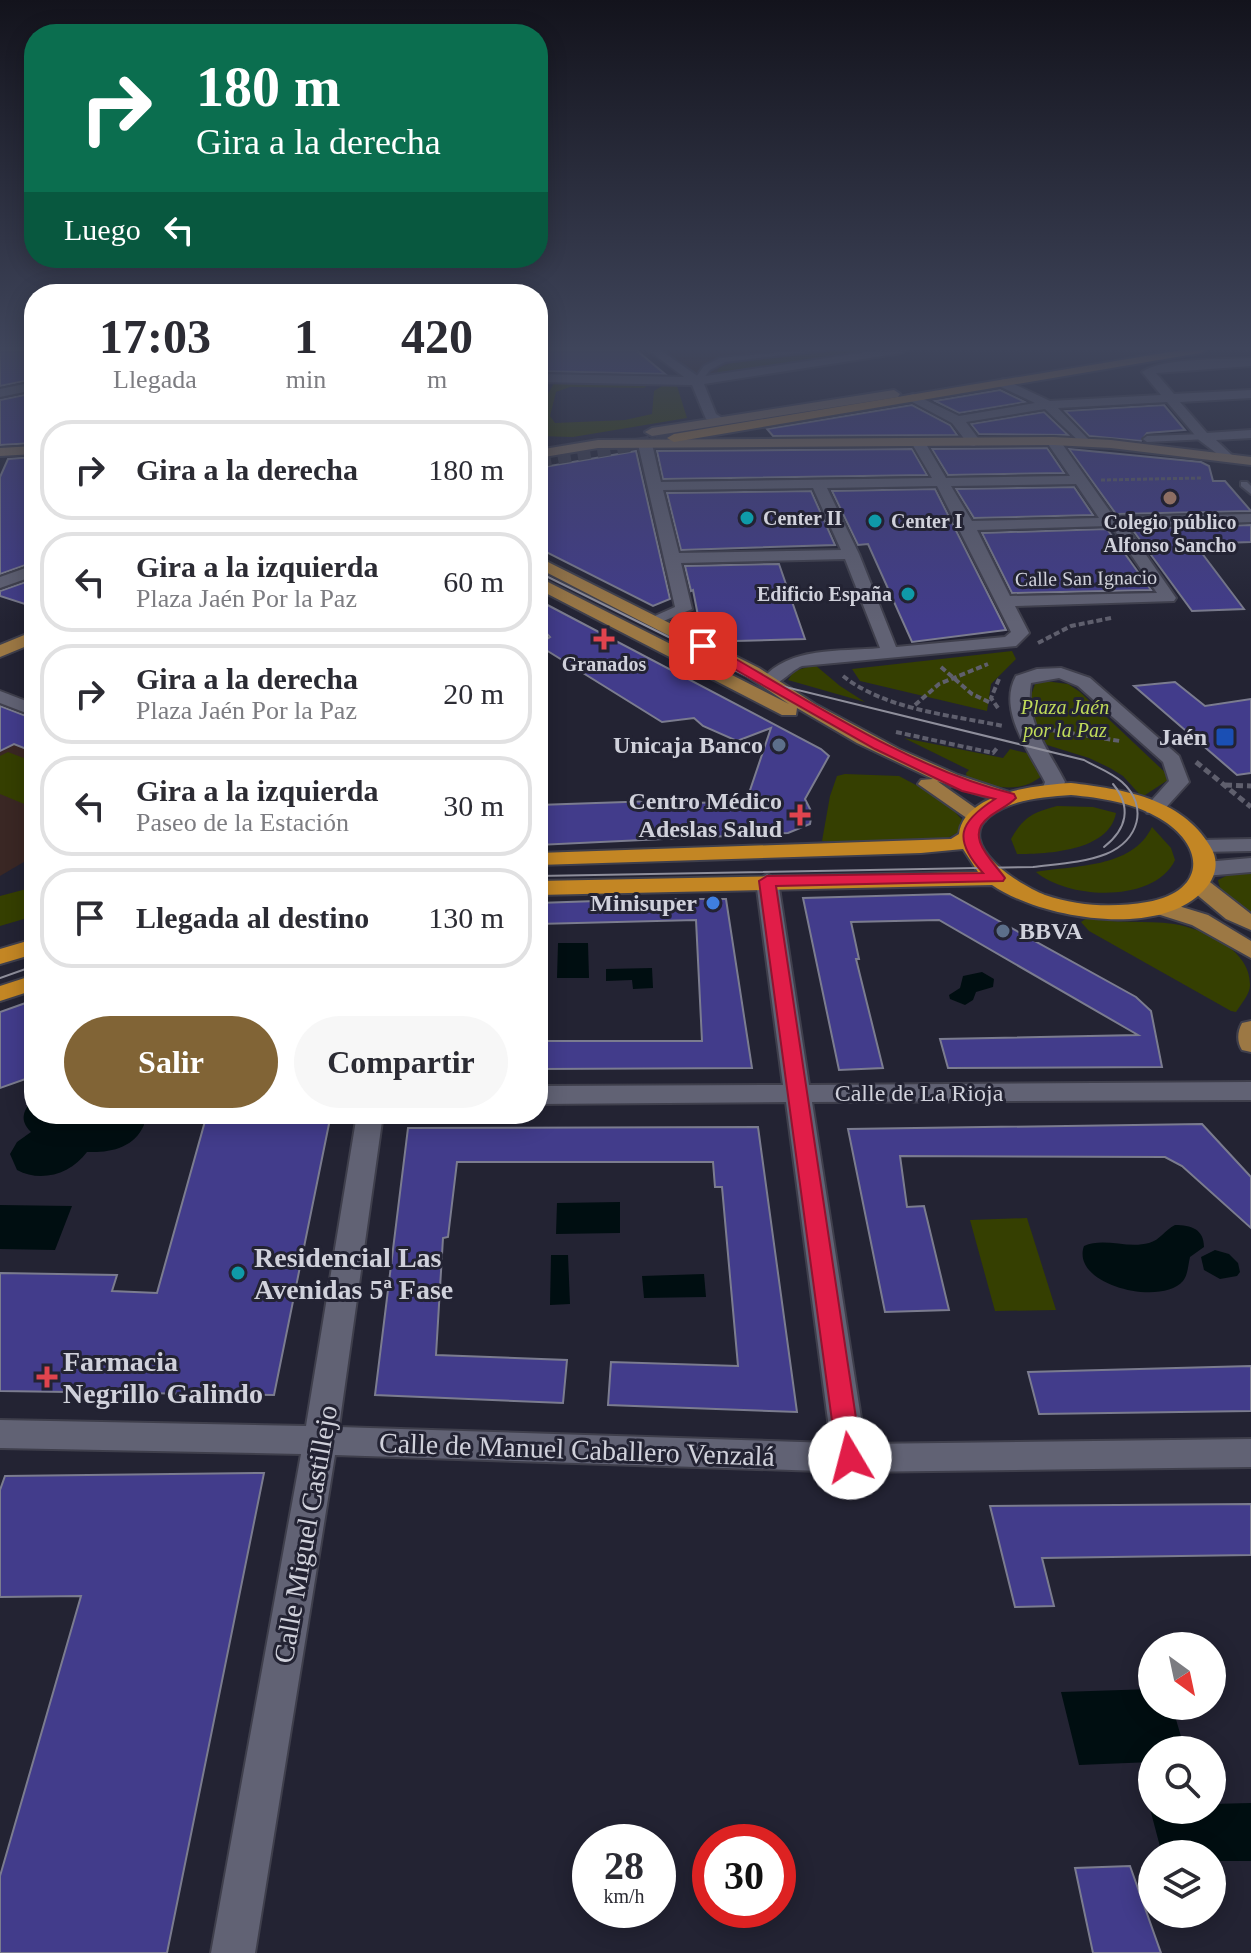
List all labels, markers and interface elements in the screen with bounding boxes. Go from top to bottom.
icon: right [64,56,168,160]
text: 180 m [196,56,341,118]
text: Gira a la derecha [196,122,441,162]
icon: left [157,208,201,252]
text: Luego [64,213,141,246]
text: 17:03 [99,310,211,363]
text: 1 [294,310,318,363]
text: 420 [401,310,473,363]
text: Llegada [113,365,197,394]
text: min [286,365,326,394]
text: m [427,365,447,394]
icon: right [68,448,112,492]
text: Gira a la derecha [136,453,358,486]
text: 180 m [428,453,504,486]
marker: Colegio público Alfonso Sancho [1161,489,1179,507]
place label: Center II [763,507,842,529]
marker: Center II [738,509,756,527]
place label: Center I [891,510,962,532]
place label: Colegio público Alfonso Sancho [1104,511,1236,556]
marker: Center I [866,512,884,530]
text: Gira a la izquierda [136,550,379,583]
icon: left [68,560,112,604]
text: 60 m [443,565,504,598]
street label: Calle San Ignacio [1015,566,1157,591]
place label: Edificio España [757,583,892,606]
text: Plaza Jaén Por la Paz [136,584,357,613]
marker: Edificio España [899,585,917,603]
pin [669,612,737,680]
icon: arrive [681,624,725,668]
marker: Granados [595,630,613,648]
place label: Granados [562,653,646,675]
text: Gira a la derecha [136,662,358,695]
icon: right [68,672,112,716]
text: 20 m [443,677,504,710]
text: Plaza Jaén Por la Paz [136,696,357,725]
park label: Plaza Jaén por la Paz [1020,696,1109,742]
place label: Jaén [1159,724,1207,750]
marker: Jaén [1214,726,1236,748]
place label: Unicaja Banco [613,732,763,758]
marker: Unicaja Banco [770,736,788,754]
text: Gira a la izquierda [136,774,379,807]
icon: left [68,784,112,828]
place label: Centro Médico Adeslas Salud [628,788,783,842]
text: 30 m [443,789,504,822]
marker: Centro Médico Adeslas Salud [789,804,811,826]
text: Paseo de la Estación [136,808,349,837]
place label: Minisuper [590,890,697,916]
marker: Minisuper [704,894,722,912]
icon: arrive [68,896,112,940]
text: Llegada al destino [136,901,369,934]
text: 130 m [428,901,504,934]
place label: BBVA [1019,918,1083,944]
marker: BBVA [994,922,1012,940]
button: Salir [64,1016,278,1108]
button: Compartir [294,1016,508,1108]
street label: Calle de La Rioja [835,1080,1004,1106]
place label: Residencial Las Avenidas 5ª Fase [254,1242,453,1305]
marker: Residencial Las Avenidas 5ª Fase [229,1264,247,1282]
place label: Farmacia Negrillo Galindo [63,1346,263,1409]
marker: Farmacia Negrillo Galindo [38,1368,56,1386]
street label: Calle Miguel Castillejo [268,1403,343,1665]
position arrow [808,1416,892,1500]
street label: Calle de Manuel Caballero Venzalá [379,1427,776,1472]
north arrow [1138,1632,1226,1720]
map controls [1138,1632,1226,1928]
button: search [1138,1736,1226,1824]
speed limit sign: 30 [692,1824,796,1928]
button: layers [1138,1840,1226,1928]
text: 28 [604,1843,644,1888]
text: km/h [603,1885,645,1907]

